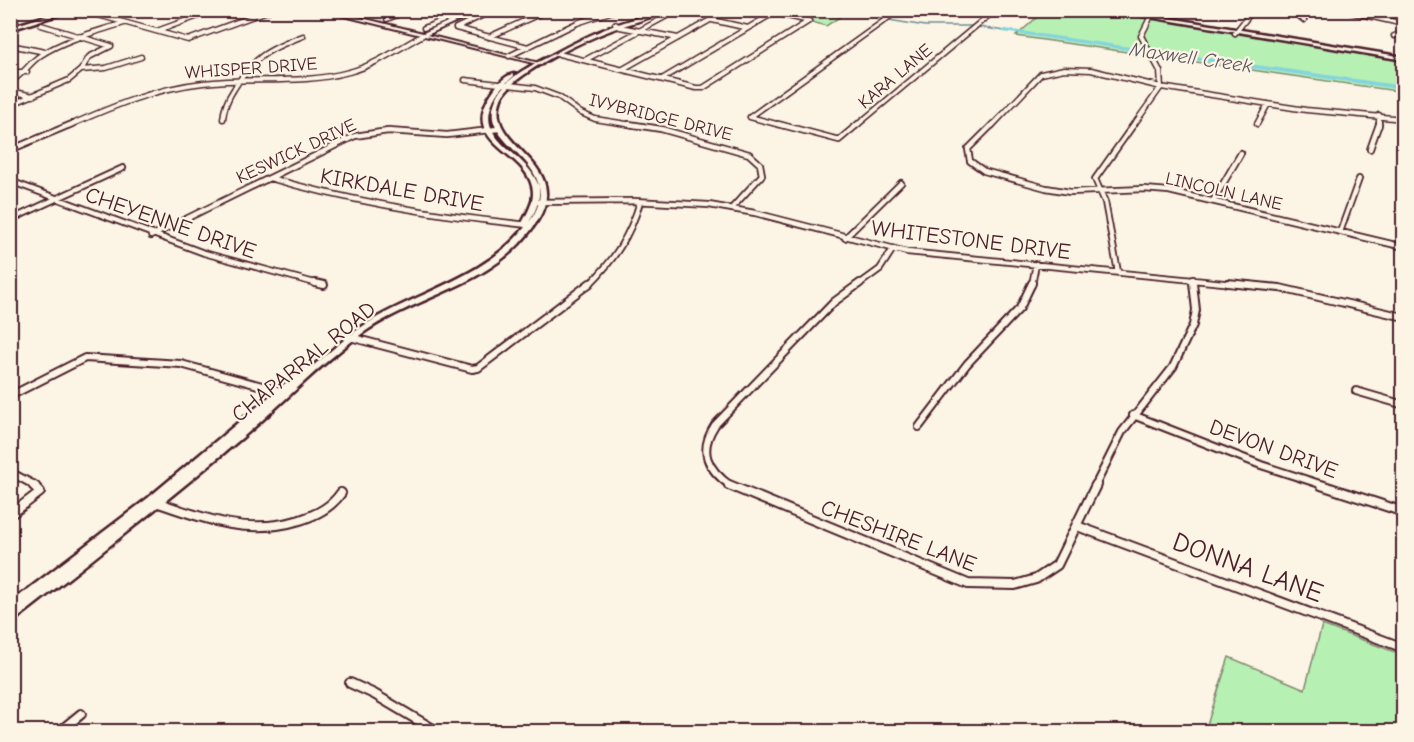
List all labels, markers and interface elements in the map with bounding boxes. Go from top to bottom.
water label: Maxwell Creek [1127,37,1254,78]
street label: KARA LANE [854,39,937,113]
street label: WHISPER DRIVE [184,53,318,84]
street label: IVYBRIDGE DRIVE [587,90,735,145]
street label: KESWICK DRIVE [233,114,360,188]
street label: KIRKDALE DRIVE [318,163,485,217]
street label: LINCOLN LANE [1163,168,1285,215]
street label: CHEYENNE DRIVE [82,181,260,264]
street label: WHITESTONE DRIVE [870,215,1072,265]
street label: CHAPARRAL ROAD [226,296,381,428]
street label: DEVON DRIVE [1206,414,1341,484]
street label: CHESHIRE LANE [817,494,980,578]
street label: DONNA LANE [1168,526,1327,609]

